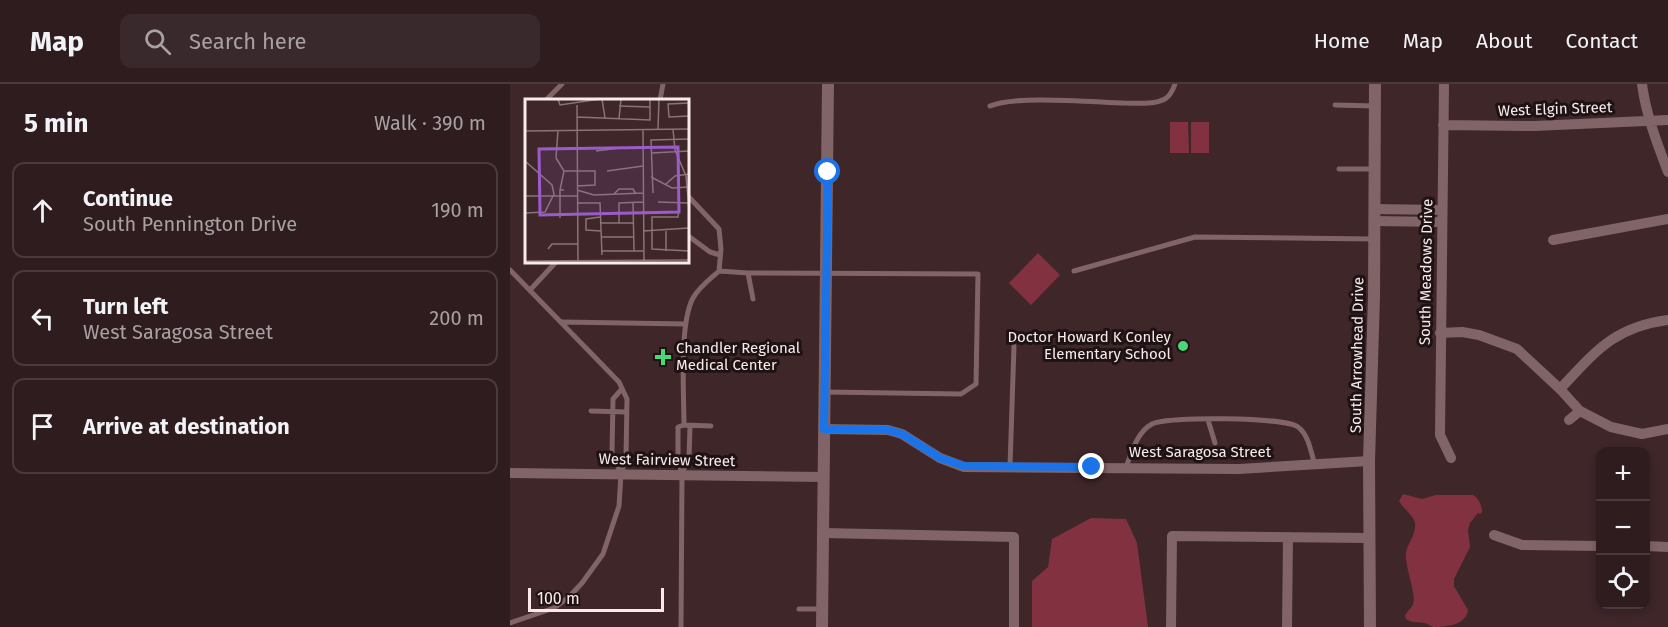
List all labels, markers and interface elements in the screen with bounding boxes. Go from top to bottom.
search box [120,14,540,68]
text: Map [30,25,84,58]
icon: search [141,25,174,58]
text: Search here [189,28,307,55]
text: Home [1314,28,1370,54]
text: Map [1403,28,1443,54]
text: About [1476,28,1533,54]
text: Contact [1566,28,1638,54]
street label: West Elgin Street [1497,98,1613,120]
inset map [525,99,688,262]
text: 5 min [24,108,88,139]
text: Walk · 390 m [374,111,486,135]
route start [814,158,840,184]
text: Continue [83,185,173,212]
icon: ahead [26,194,59,227]
text: 190 m [431,198,484,222]
street label: South Meadows Drive [1416,199,1436,345]
text: South Pennington Drive [83,212,297,236]
street label: South Arrowhead Drive [1347,277,1367,433]
text: Turn left [83,293,168,320]
icon: left [26,302,59,335]
text: 200 m [429,306,484,330]
text: West Saragosa Street [83,320,273,344]
place label: Doctor Howard K Conley Elementary School [1007,328,1172,363]
place label: Chandler Regional Medical Center [676,339,801,374]
marker: Doctor Howard K Conley Elementary School [1176,339,1190,353]
marker: Chandler Regional Medical Center [654,348,672,366]
icon: arrive [26,410,59,443]
text: Arrive at destination [83,413,290,440]
street label: West Saragosa Street [1129,443,1272,461]
map controls [1596,447,1650,609]
button: + [1596,447,1650,501]
street label: West Fairview Street [599,450,736,470]
route end [1078,453,1104,479]
button: − [1596,501,1650,555]
button: locate [1596,555,1650,609]
scale bar [528,585,664,612]
text: 100 m [537,589,580,608]

